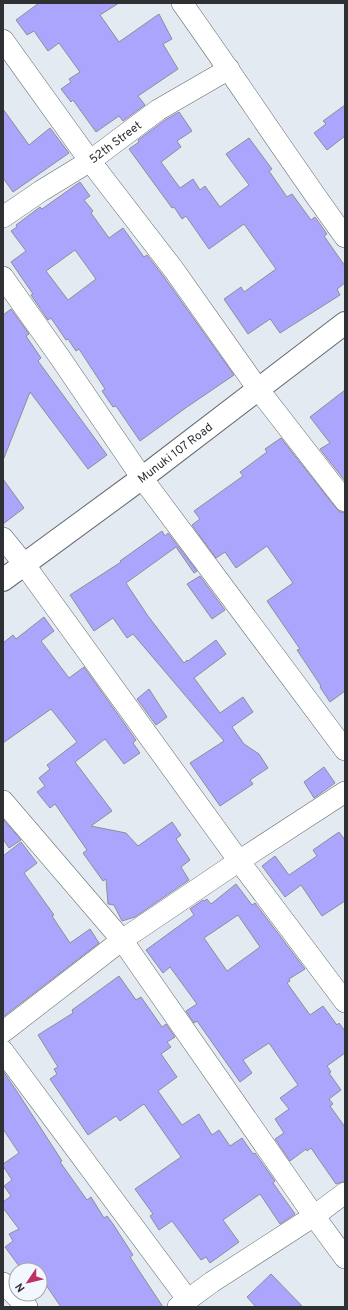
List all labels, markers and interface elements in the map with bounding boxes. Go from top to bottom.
street label: 52th Street [86,118,145,168]
street label: Munuki 107 Road [135,420,217,487]
north arrow [8,1262,48,1302]
text: N [13,1280,29,1294]

